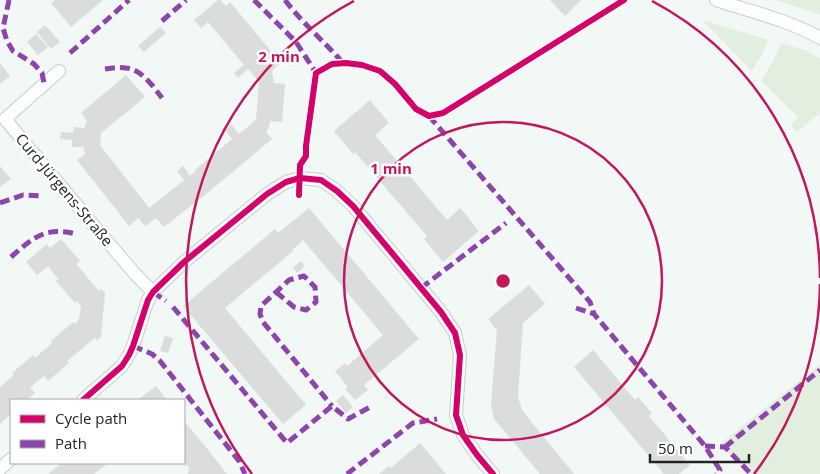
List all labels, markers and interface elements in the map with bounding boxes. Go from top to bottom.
text: 2 min [258,46,300,66]
street label: Curd-Jürgens-Straße [12,129,118,250]
text: 1 min [370,158,412,178]
centre of rings [494,272,512,290]
legend [10,399,185,464]
text: Cycle path [55,408,127,428]
scale bar [650,432,749,464]
text: Path [55,433,87,453]
text: 50 m [658,438,693,458]

